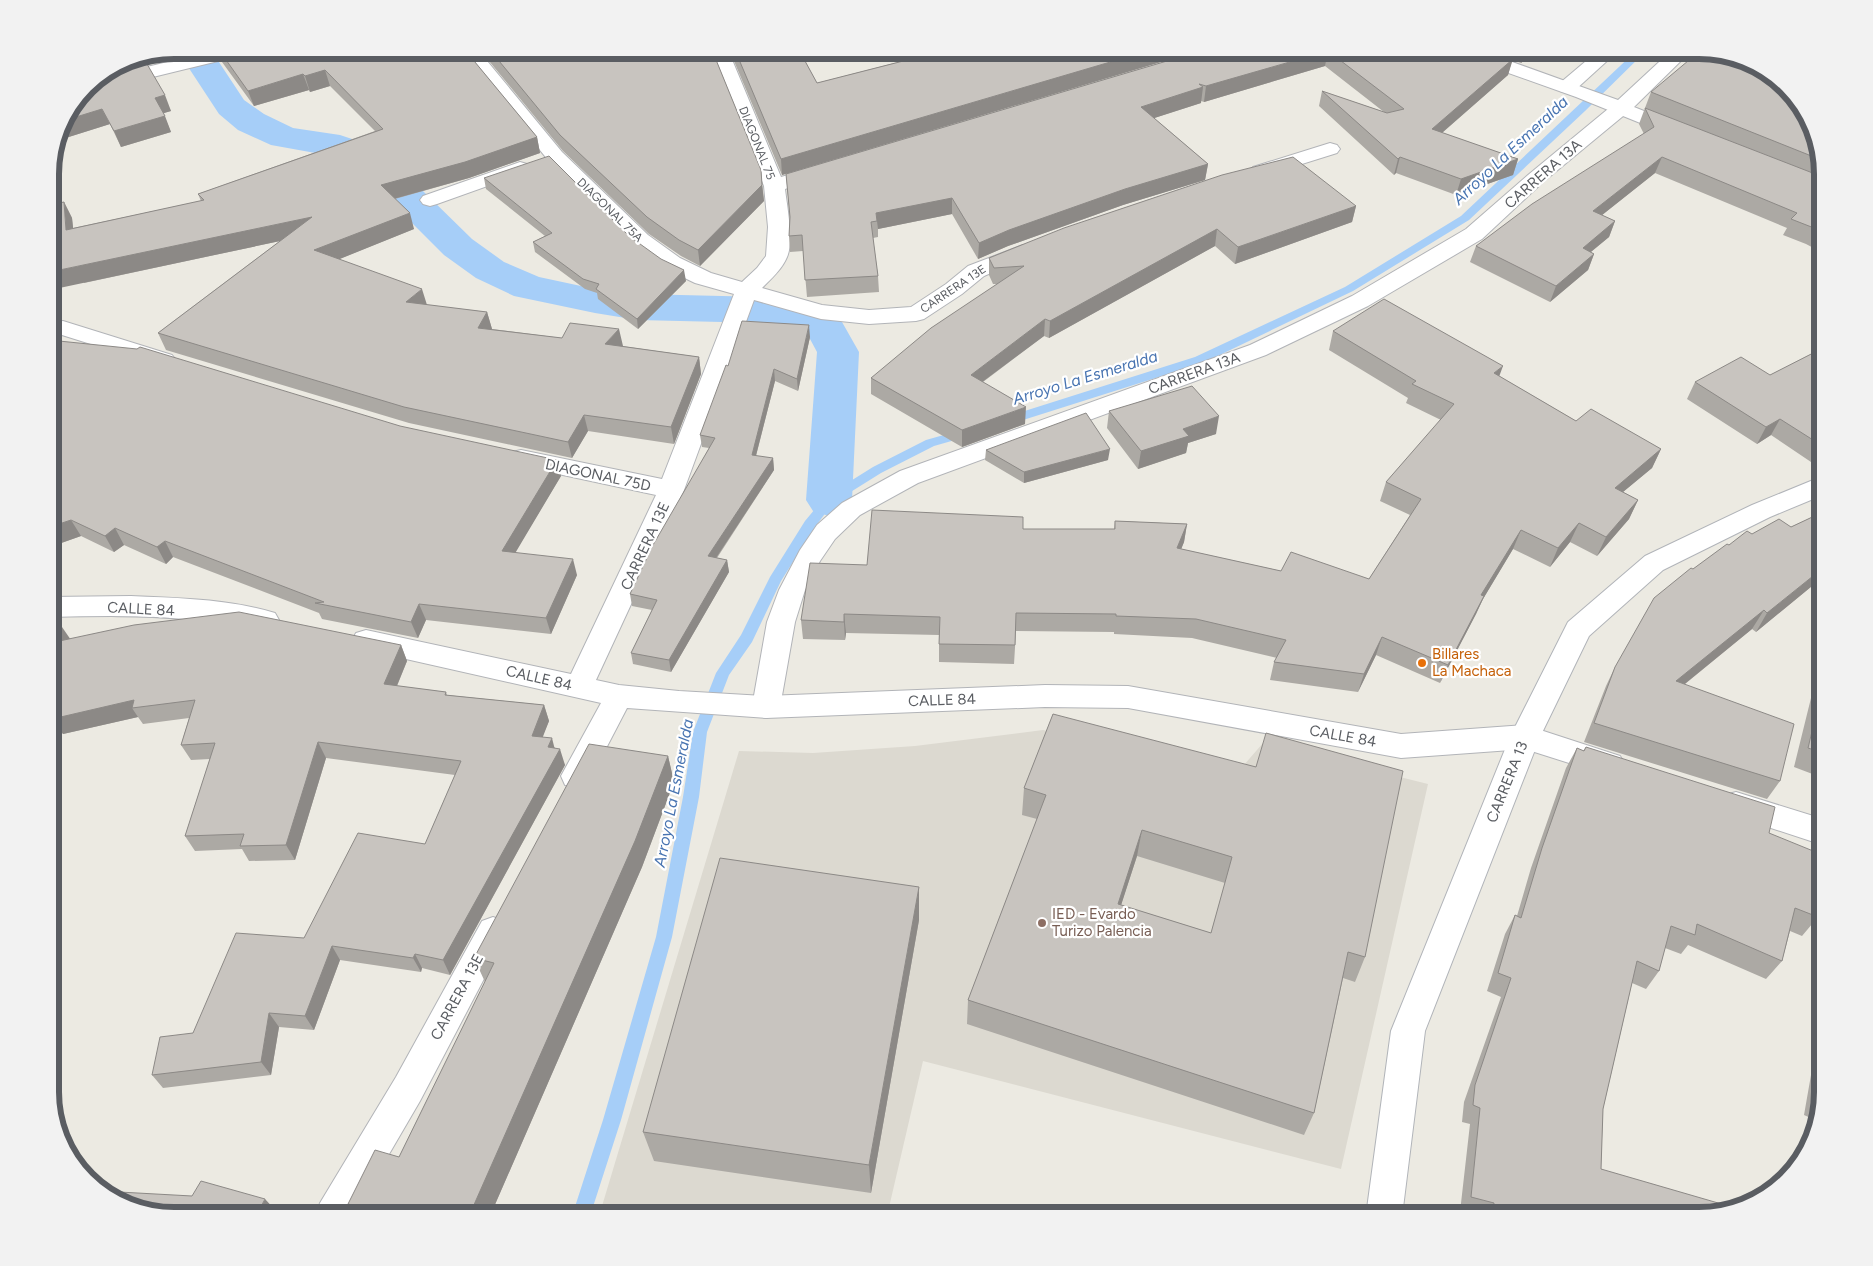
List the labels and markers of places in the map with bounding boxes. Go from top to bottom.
place label: Billares La Machaca [1432,645,1511,680]
marker: Billares La Machaca [1416,657,1428,669]
place label: IED - Evardo Turizo Palencia [1052,905,1152,940]
marker: IED - Evardo Turizo Palencia [1036,917,1048,929]

